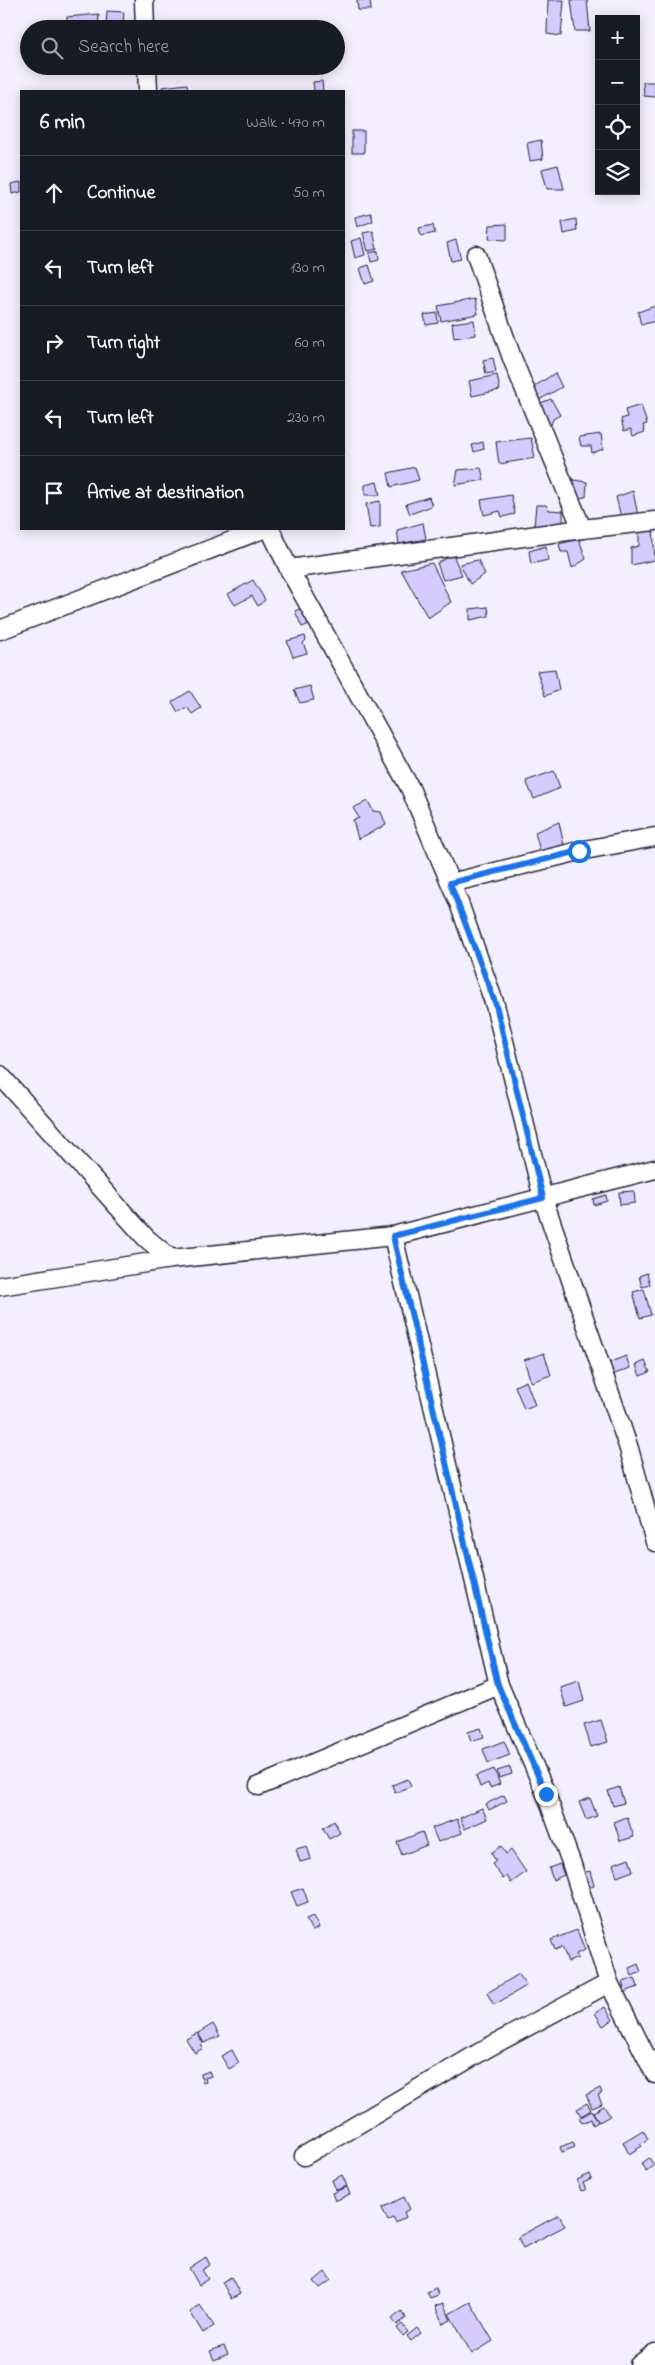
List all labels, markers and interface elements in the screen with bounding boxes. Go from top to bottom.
map controls [595,15,640,195]
button: + [595,15,640,60]
search box [20,20,345,75]
icon: search [38,34,66,62]
text: Search here [78,34,169,61]
button: − [595,60,640,105]
button: locate [595,105,640,150]
text: 6 min [40,108,85,138]
text: Walk · 470 m [246,111,325,135]
button: layers [595,150,640,195]
icon: ahead [40,179,68,207]
text: Continue [87,180,155,207]
text: 50 m [293,181,325,205]
icon: left [40,254,68,282]
text: Turn left [87,255,154,282]
text: 130 m [290,256,325,280]
icon: right [40,329,68,357]
text: Turn right [87,330,160,357]
text: 60 m [295,331,325,355]
icon: left [40,404,68,432]
text: Turn left [87,405,154,432]
text: 230 m [287,406,325,430]
icon: arrive [40,479,68,507]
text: Arrive at destination [87,480,244,507]
route start [568,840,591,863]
route end [535,1783,558,1806]

